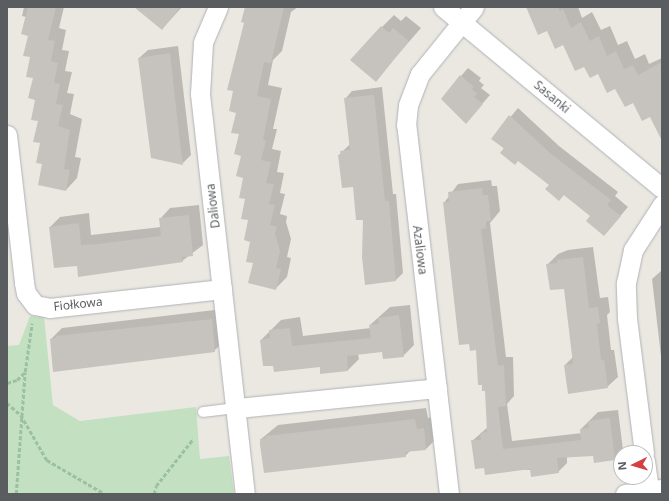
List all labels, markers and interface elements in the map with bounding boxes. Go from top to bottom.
street label: Sasanki [531,78,573,116]
street label: Daliowa [203,183,223,229]
street label: Azaliowa [410,225,430,275]
street label: Fiołkowa [53,294,103,314]
north arrow [613,445,653,485]
text: N [614,461,629,471]

